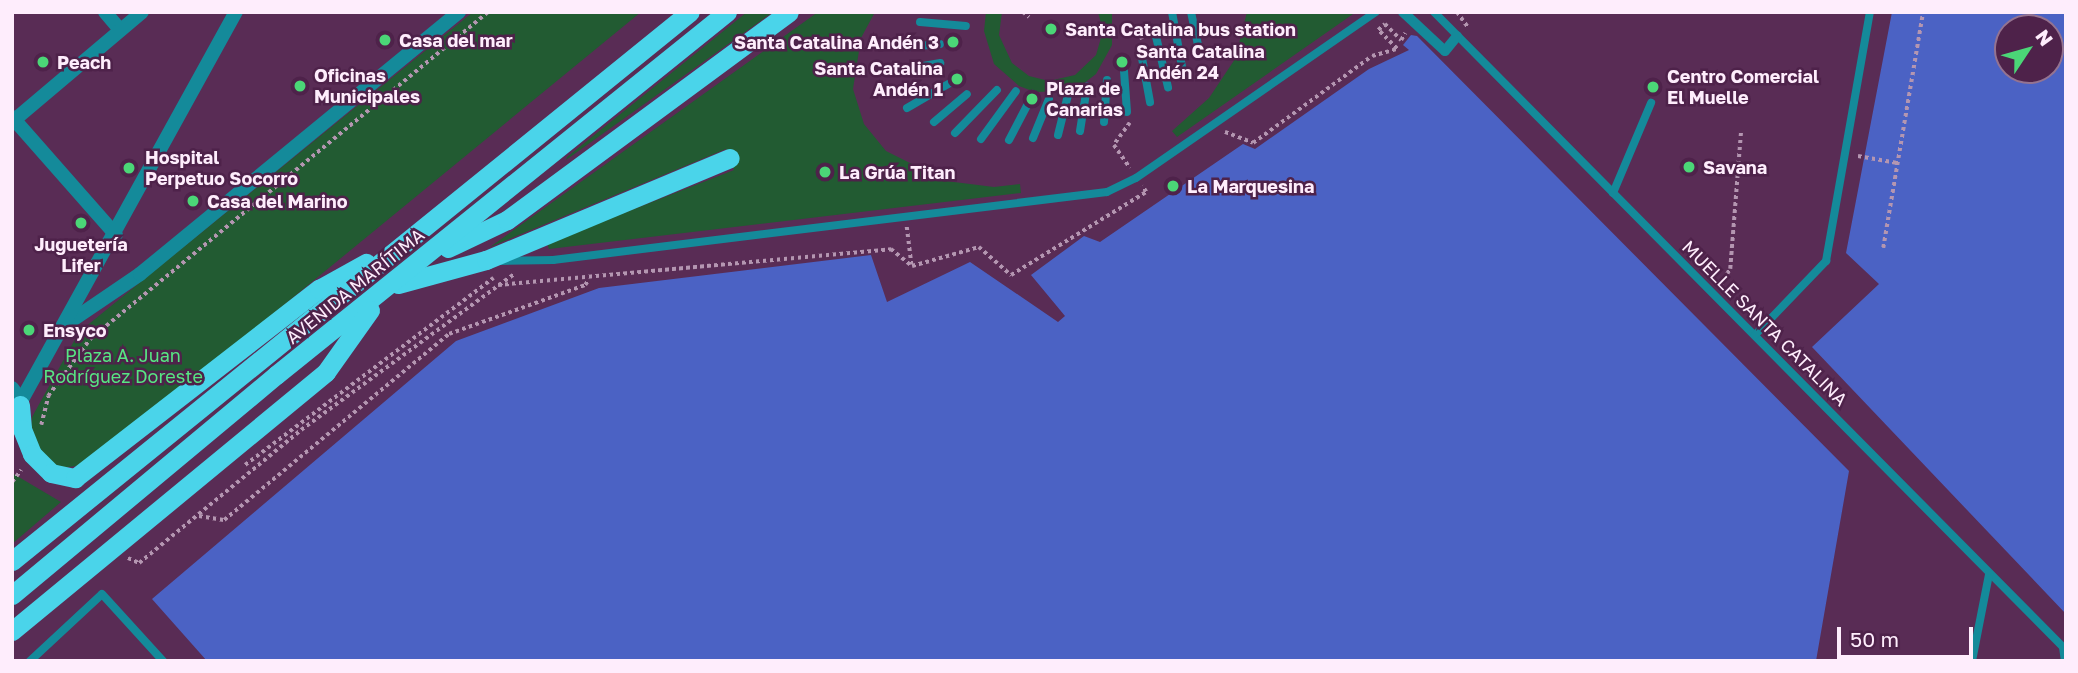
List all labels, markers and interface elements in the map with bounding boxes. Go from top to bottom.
north arrow [1994,14,2064,84]
place label: Santa Catalina bus station [1065,18,1296,40]
marker: Santa Catalina bus station [1043,21,1059,37]
text: N [2031,25,2058,50]
place label: Casa del mar [399,29,513,51]
place label: Santa Catalina Andén 3 [734,31,939,53]
marker: Casa del mar [377,32,393,48]
marker: Santa Catalina Andén 3 [945,34,961,50]
place label: Santa Catalina Andén 24 [1136,41,1265,84]
place label: Peach [57,51,111,73]
marker: Peach [35,54,51,70]
marker: Santa Catalina Andén 24 [1114,54,1130,70]
place label: Santa Catalina Andén 1 [814,58,943,100]
place label: Oficinas Municipales [314,65,420,108]
place label: Centro Comercial El Muelle [1667,66,1819,108]
marker: Santa Catalina Andén 1 [949,71,965,87]
marker: Oficinas Municipales [292,78,308,94]
place label: Plaza de Canarias [1046,78,1123,120]
marker: Centro Comercial El Muelle [1645,79,1661,95]
marker: Plaza de Canarias [1024,91,1040,107]
place label: Hospital Perpetuo Socorro [145,147,298,190]
place label: Savana [1703,156,1767,178]
marker: Hospital Perpetuo Socorro [119,158,139,178]
marker: Savana [1681,159,1697,175]
place label: La Grúa Titan [839,161,955,183]
marker: La Grúa Titan [817,164,833,180]
place label: La Marquesina [1187,175,1314,197]
marker: La Marquesina [1165,178,1181,194]
place label: Casa del Marino [207,190,348,212]
marker: Casa del Marino [185,193,201,209]
marker: Juguetería Lifer [73,215,89,231]
street label: AVENIDA MARÍTIMA [282,224,428,348]
place label: Juguetería Lifer [34,234,128,276]
street label: MUELLE SANTA CATALINA [1678,236,1852,410]
place label: Ensyco [43,319,107,341]
marker: Ensyco [21,322,37,338]
park label: Plaza A. Juan Rodríguez Doreste [43,345,203,388]
scale bar [1840,614,1976,658]
text: 50 m [1850,626,1899,652]

